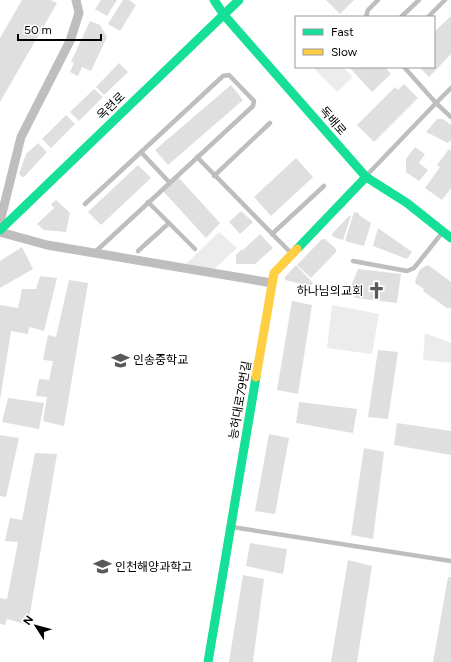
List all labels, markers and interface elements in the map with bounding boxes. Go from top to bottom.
scale bar [18,16,101,42]
legend [295,16,435,68]
text: 50 m [24,23,52,37]
text: Fast [331,25,354,39]
text: Slow [331,45,358,59]
street label: 옥련로 [94,89,128,123]
street label: 독배로 [317,104,349,138]
church icon: 하나님의교회 [366,281,386,301]
place label: 하나님의교회 [297,284,363,298]
school or university icon: 인송중학교 [110,350,130,370]
place label: 인송중학교 [133,353,188,367]
street label: 능허대로79번길 [226,360,254,440]
school or university icon: 인천해양과학고 [92,557,112,577]
place label: 인천해양과학고 [115,560,192,574]
north arrow [16,606,56,646]
text: N [21,613,36,628]

